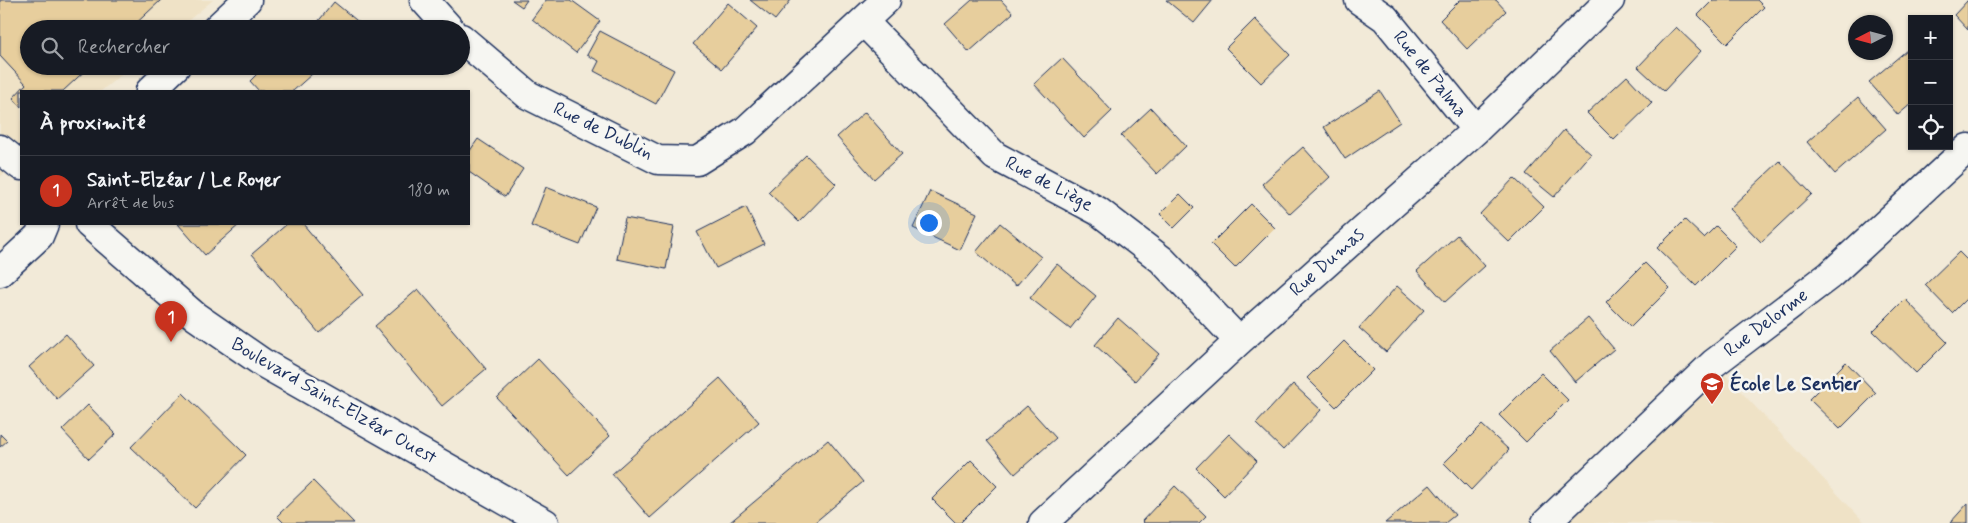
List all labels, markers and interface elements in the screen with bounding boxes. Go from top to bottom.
north arrow [1848,15,1893,60]
map controls [1908,15,1953,150]
button: + [1908,15,1953,60]
search box [20,20,470,75]
street label: Rue de Palma [1387,25,1473,123]
icon: search [38,34,66,62]
text: Rechercher [78,35,170,60]
button: − [1908,60,1953,105]
street label: Rue de Dublin [549,96,657,166]
button: locate [1908,105,1953,150]
text: À proximité [40,109,146,137]
street label: Rue de Liège [1000,150,1097,219]
text: Saint-Elzéar / Le Royer [87,168,281,193]
text: 1 [52,180,60,201]
text: 180 m [407,180,450,201]
text: Arrêt de bus [87,193,174,214]
your location [916,210,942,236]
street label: Rue Dumas [1284,222,1370,302]
street label: Rue Delorme [1719,283,1813,363]
pin: 1 [155,301,187,342]
street label: Boulevard Saint-Elzéar Ouest [227,332,441,470]
place label: École Le Sentier [1730,370,1861,397]
school or university icon: École Le Sentier [1699,371,1725,405]

